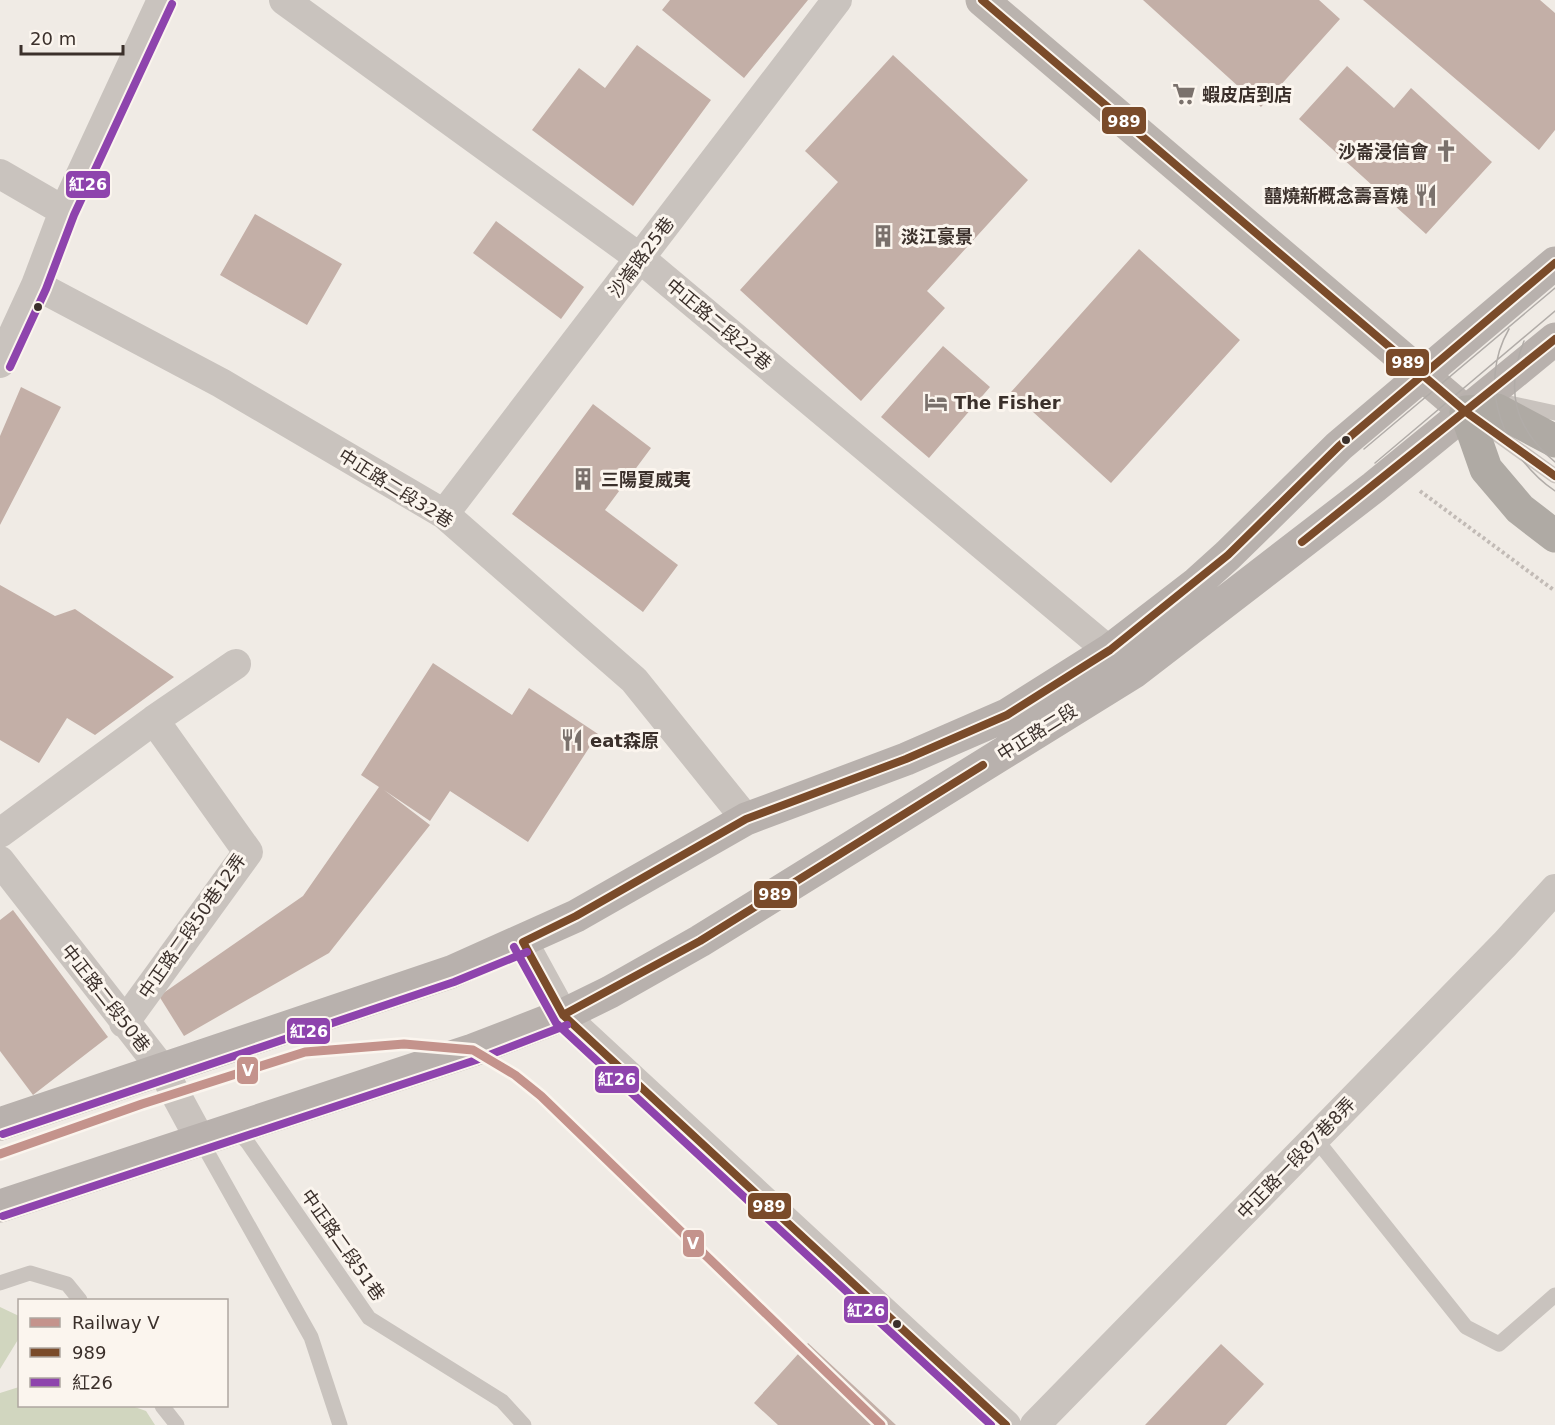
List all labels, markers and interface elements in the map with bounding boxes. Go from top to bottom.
scale bar [21,18,123,56]
text: 20 m [30,28,76,49]
supermarket icon: 蝦皮店到店 [1171,81,1197,107]
place label: 蝦皮店到店 [1202,84,1292,105]
line badge: 989 [1101,106,1147,135]
text: 989 [1107,112,1141,131]
church icon: 沙崙浸信會 [1433,138,1459,164]
place label: 沙崙浸信會 [1338,141,1429,162]
line badge: 紅26 [65,170,111,199]
text: 紅26 [69,175,107,194]
restaurant icon: 囍燒新概念壽喜燒 [1413,182,1439,208]
place label: 囍燒新概念壽喜燒 [1264,185,1408,206]
street label: 沙崙路25巷 [604,213,678,301]
building icon: 淡江豪景 [870,223,896,249]
place label: 淡江豪景 [901,226,973,247]
street label: 中正路二段22巷 [662,274,776,374]
unlabelled marker [32,301,44,313]
line badge: 989 [1385,348,1430,377]
text: 989 [1391,353,1425,372]
hotel icon: The Fisher [923,389,949,415]
place label: The Fisher [954,392,1061,413]
unlabelled marker [1340,434,1352,446]
street label: 中正路二段32巷 [335,444,457,532]
building icon: 三陽夏威夷 [570,466,596,492]
place label: 三陽夏威夷 [601,469,691,490]
street label: 中正路二段 [993,699,1081,765]
restaurant icon: eat森原 [559,727,585,753]
place label: eat森原 [590,730,659,751]
street label: 中正路二段50巷12弄 [134,850,250,1002]
line badge: 989 [753,880,798,909]
text: 989 [758,885,792,904]
street label: 中正路二段50巷 [57,940,155,1056]
line badge: 紅26 [286,1017,331,1045]
text: 紅26 [290,1022,328,1041]
line badge: V [236,1056,259,1085]
text: V [242,1061,255,1080]
line badge: 紅26 [594,1065,640,1094]
text: 紅26 [598,1070,636,1089]
street label: 中正路一段87巷8弄 [1233,1093,1359,1223]
street label: 中正路二段51巷 [297,1185,389,1305]
line badge: 989 [747,1192,792,1220]
text: 989 [752,1197,786,1216]
line badge: V [682,1229,705,1258]
text: V [687,1234,700,1253]
line badge: 紅26 [843,1295,889,1324]
legend [18,1299,228,1407]
text: 紅26 [847,1301,885,1320]
text: Railway V [72,1312,160,1333]
unlabelled marker [891,1318,903,1330]
text: 989 [72,1342,106,1363]
text: 紅26 [72,1372,113,1393]

